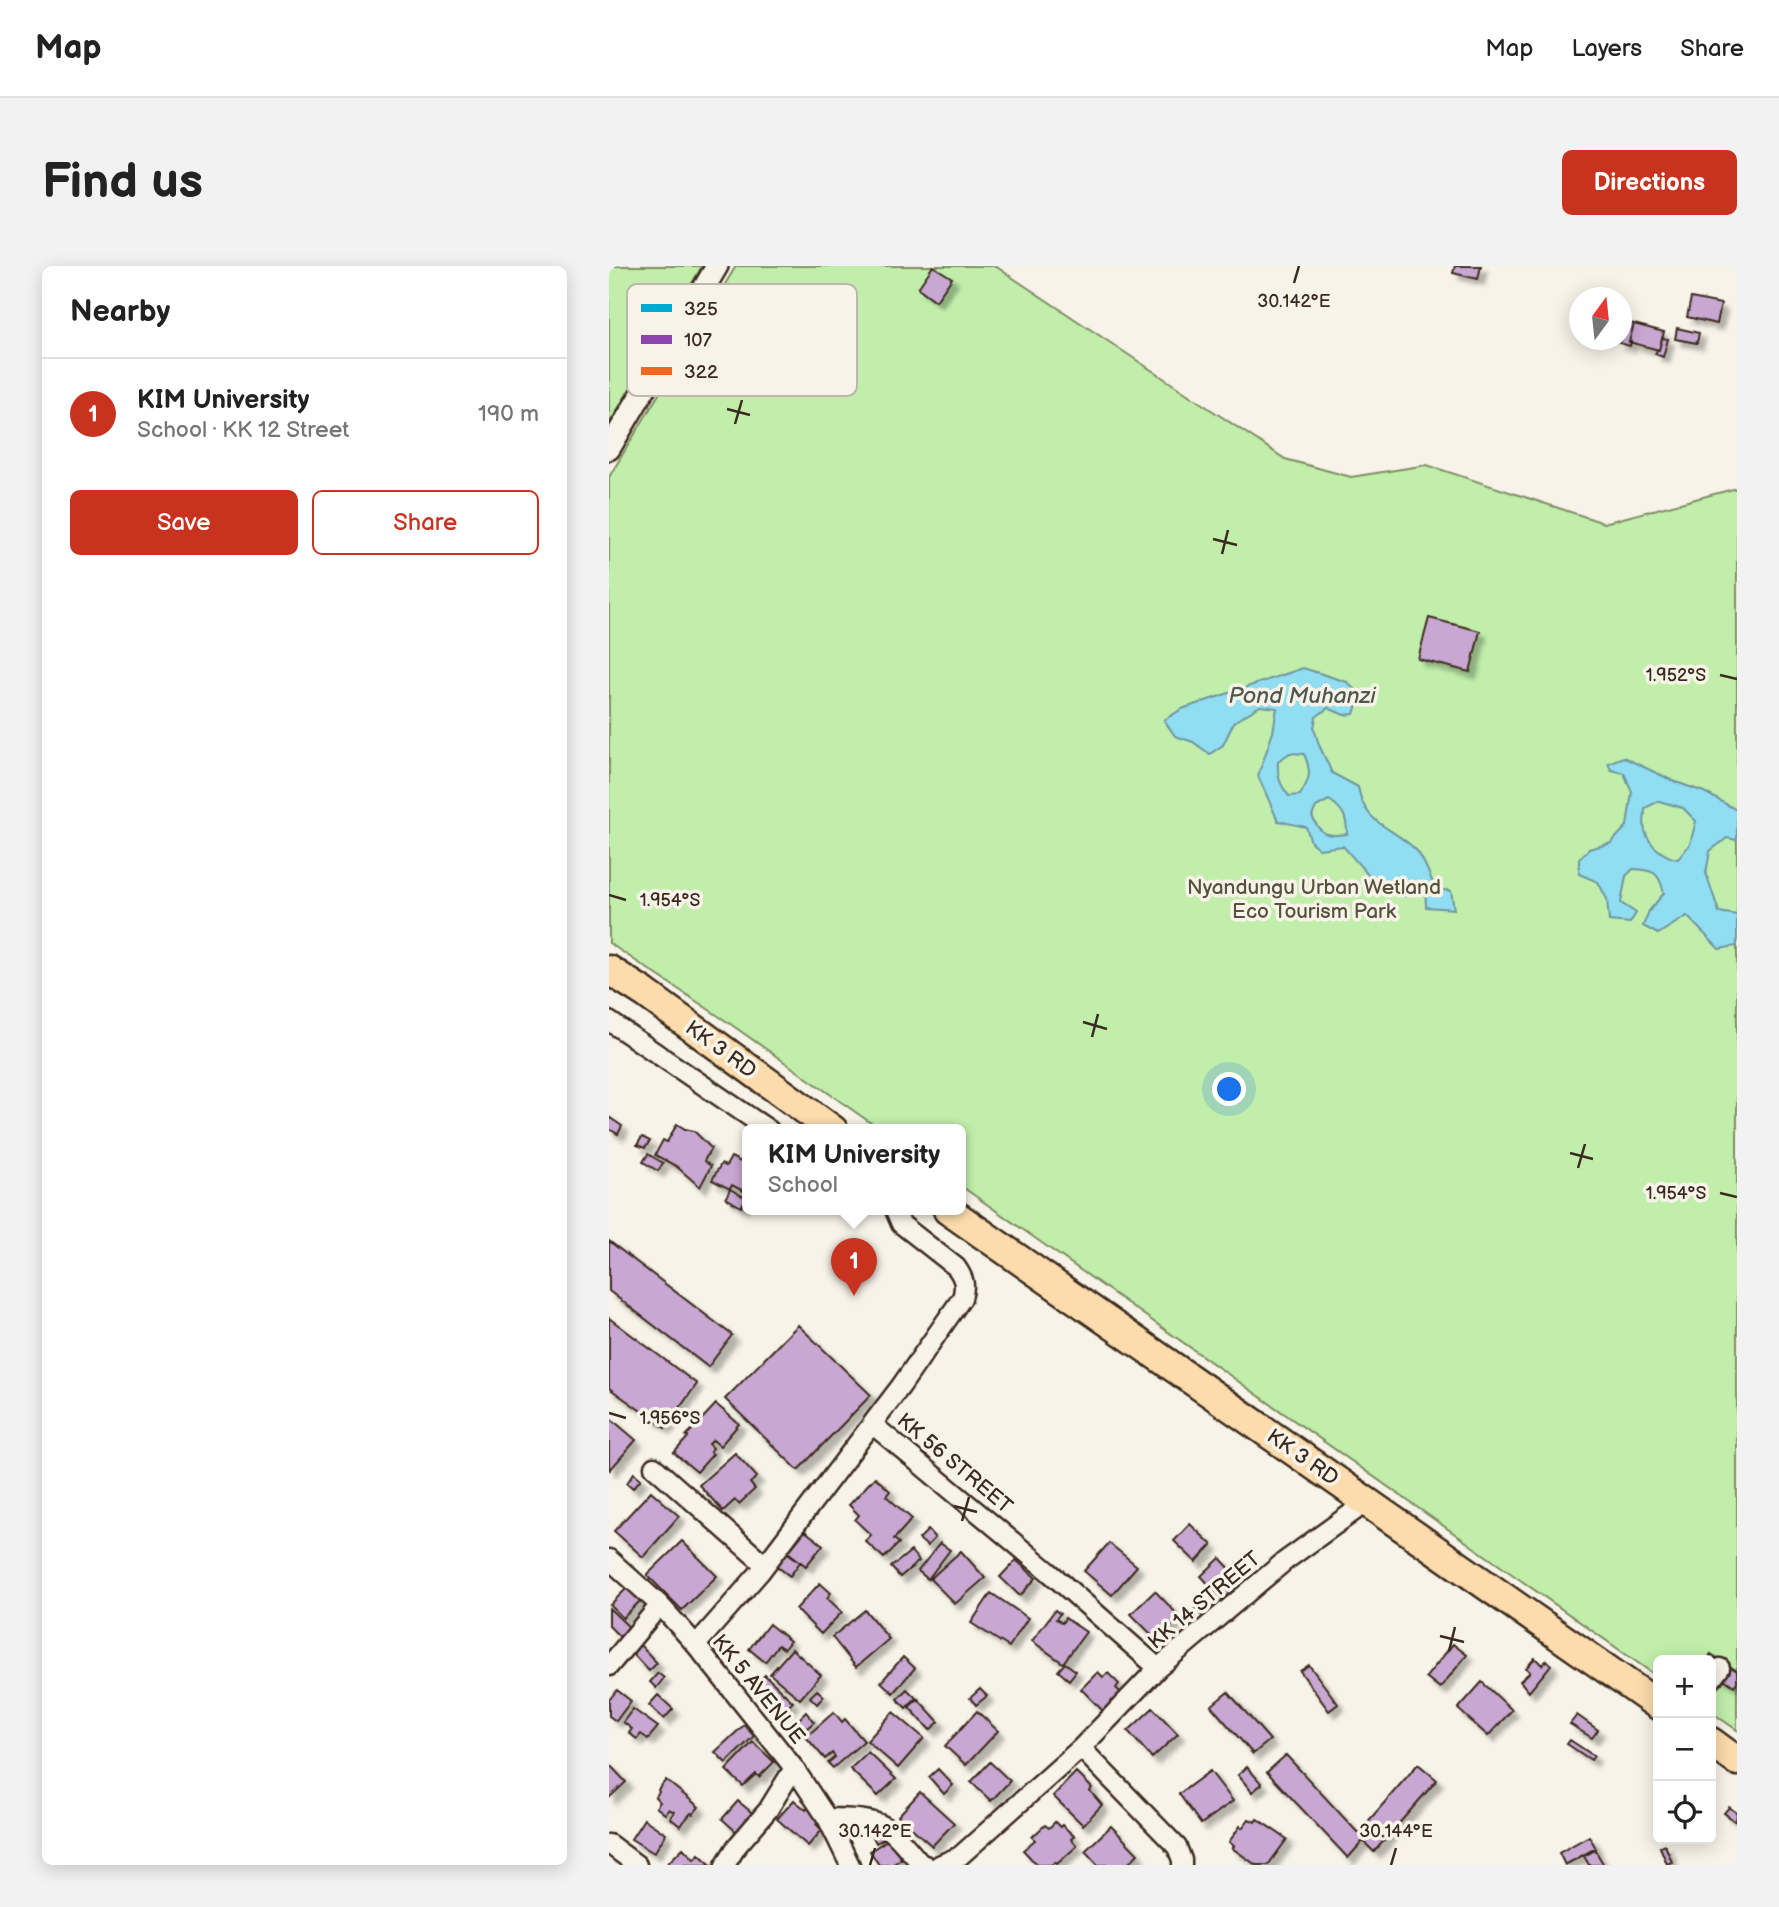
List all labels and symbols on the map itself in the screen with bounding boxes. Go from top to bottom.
legend [627,284,857,396]
north arrow [1569,287,1632,350]
text: 30.142°E [1257,291,1331,312]
text: 325 [684,298,718,321]
text: 107 [684,329,713,352]
text: 322 [684,361,719,384]
text: 1.952°S [1646,665,1706,686]
water label: Pond Muhanzi [1228,682,1376,710]
park label: Nyandungu Urban Wetland Eco Tourism Park [1187,875,1441,924]
text: 1.954°S [640,890,700,911]
street label: KK 3 RD [680,1015,761,1083]
your location [1212,1072,1246,1106]
text: 1.954°S [1646,1183,1706,1204]
pin: 1 [831,1238,877,1296]
text: 1.956°S [639,1408,701,1429]
street label: KK 56 STREET [892,1408,1018,1519]
street label: KK 3 RD [1262,1424,1343,1491]
street label: KK 14 STREET [1143,1546,1266,1655]
street label: KK 5 AVENUE [707,1630,810,1749]
text: 30.142°E [838,1821,912,1842]
text: 30.144°E [1359,1821,1433,1842]

